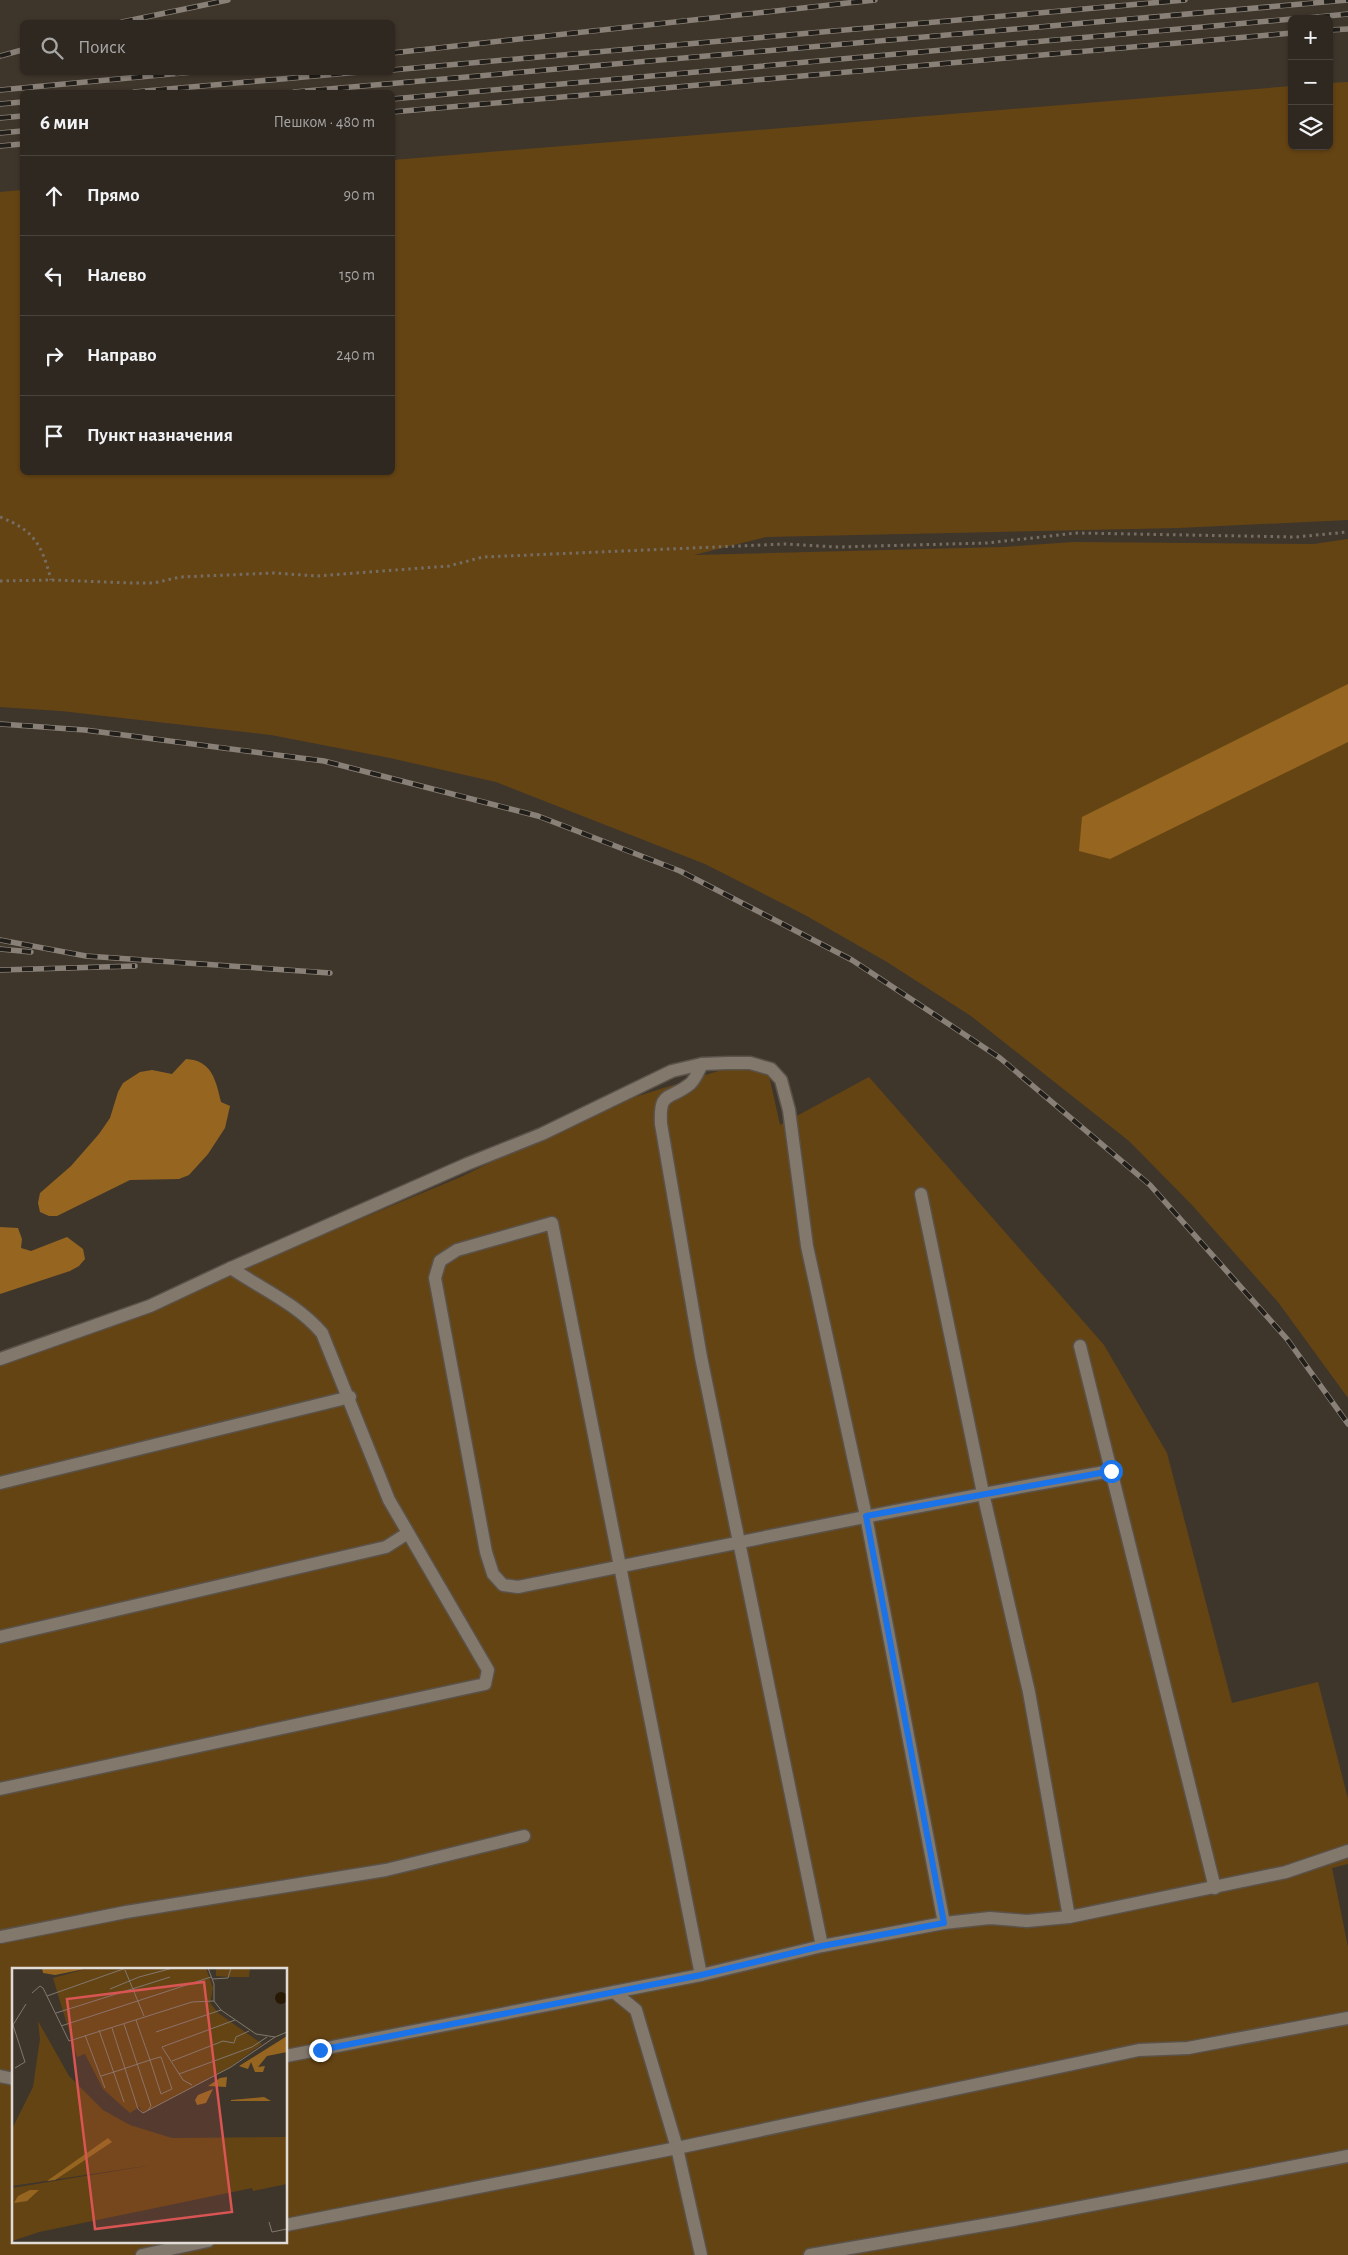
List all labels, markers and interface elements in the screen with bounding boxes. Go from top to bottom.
map controls [1288,15,1333,150]
button: + [1288,15,1333,60]
search box [20,20,395,75]
icon: search [38,34,66,62]
text: Поиск [78,38,125,57]
button: − [1288,60,1333,105]
button: layers [1288,105,1333,150]
text: 6 мин [40,112,89,133]
text: Пешком · 480 m [274,114,375,130]
icon: ahead [40,182,68,210]
text: Прямо [87,186,140,205]
text: 90 m [344,187,375,203]
icon: left [40,262,68,290]
text: Налево [87,266,146,285]
text: 150 m [339,267,375,283]
icon: right [40,342,68,370]
text: Направо [87,346,157,365]
text: 240 m [336,347,375,363]
icon: arrive [40,422,68,450]
text: Пункт назначения [87,426,233,445]
route start [1100,1460,1123,1483]
inset map [12,1968,288,2242]
route end [309,2039,332,2062]

